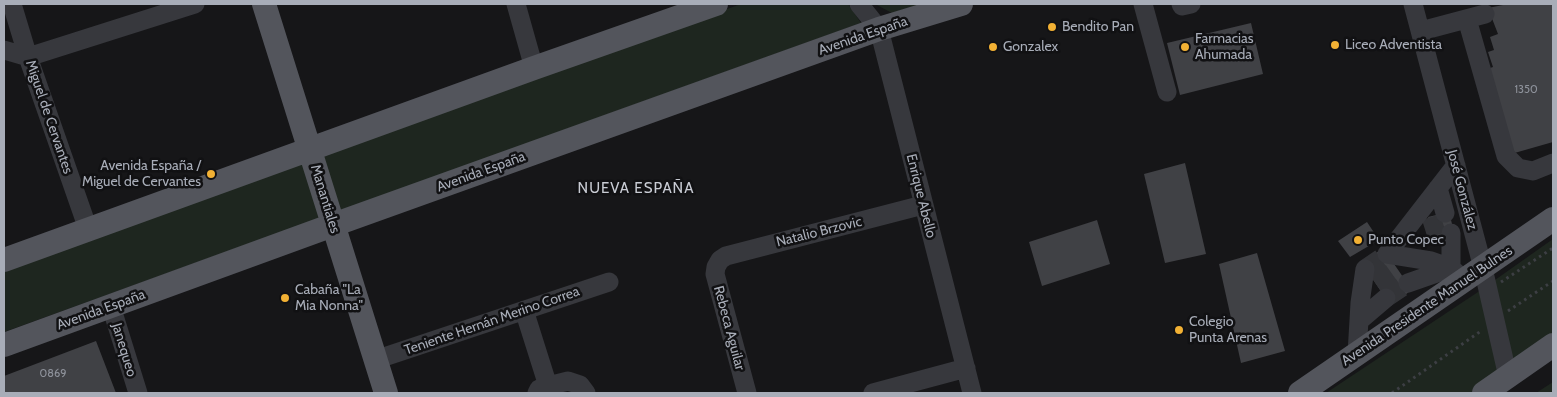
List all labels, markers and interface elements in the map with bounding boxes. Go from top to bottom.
street label: Avenida España [816,13,910,59]
place label: Bendito Pan [1062,19,1134,35]
marker: Bendito Pan [1046,21,1058,33]
place label: Farmacias Ahumada [1195,31,1254,64]
place label: Liceo Adventista [1345,37,1442,53]
place label: Gonzalex [1003,39,1058,55]
marker: Liceo Adventista [1329,39,1341,51]
marker: Gonzalex [987,41,999,53]
marker: Farmacias Ahumada [1179,41,1191,53]
street label: Miguel de Cervantes [22,58,76,176]
house number: 1350 [1514,83,1538,97]
street label: Avenida España [434,148,528,196]
street label: José González [1443,148,1481,232]
street label: Enrique Abello [902,152,940,240]
place label: Avenida España / Miguel de Cervantes [82,158,201,190]
street label: Manantiales [307,163,343,235]
marker: Avenida España / Miguel de Cervantes [205,168,217,180]
district label: NUEVA ESPAÑA [576,180,696,198]
street label: Natalio Brzovic [774,213,864,251]
place label: Punto Copec [1368,232,1444,248]
marker: Punto Copec [1352,234,1364,246]
street label: Avenida Presidente Manuel Bulnes [1338,242,1516,370]
place label: Cabaña "La Mia Nonna" [295,282,363,314]
street label: Teniente Hernán Merino Correa [402,283,582,359]
street label: Rebeca Aguilar [710,284,748,372]
street label: Avenida España [54,286,148,334]
marker: Cabaña "La Mia Nonna" [279,292,291,304]
place label: Colegio Punta Arenas [1189,314,1267,347]
street label: Janequeo [108,321,140,379]
marker: Colegio Punta Arenas [1173,324,1185,336]
house number: 0869 [40,367,66,381]

